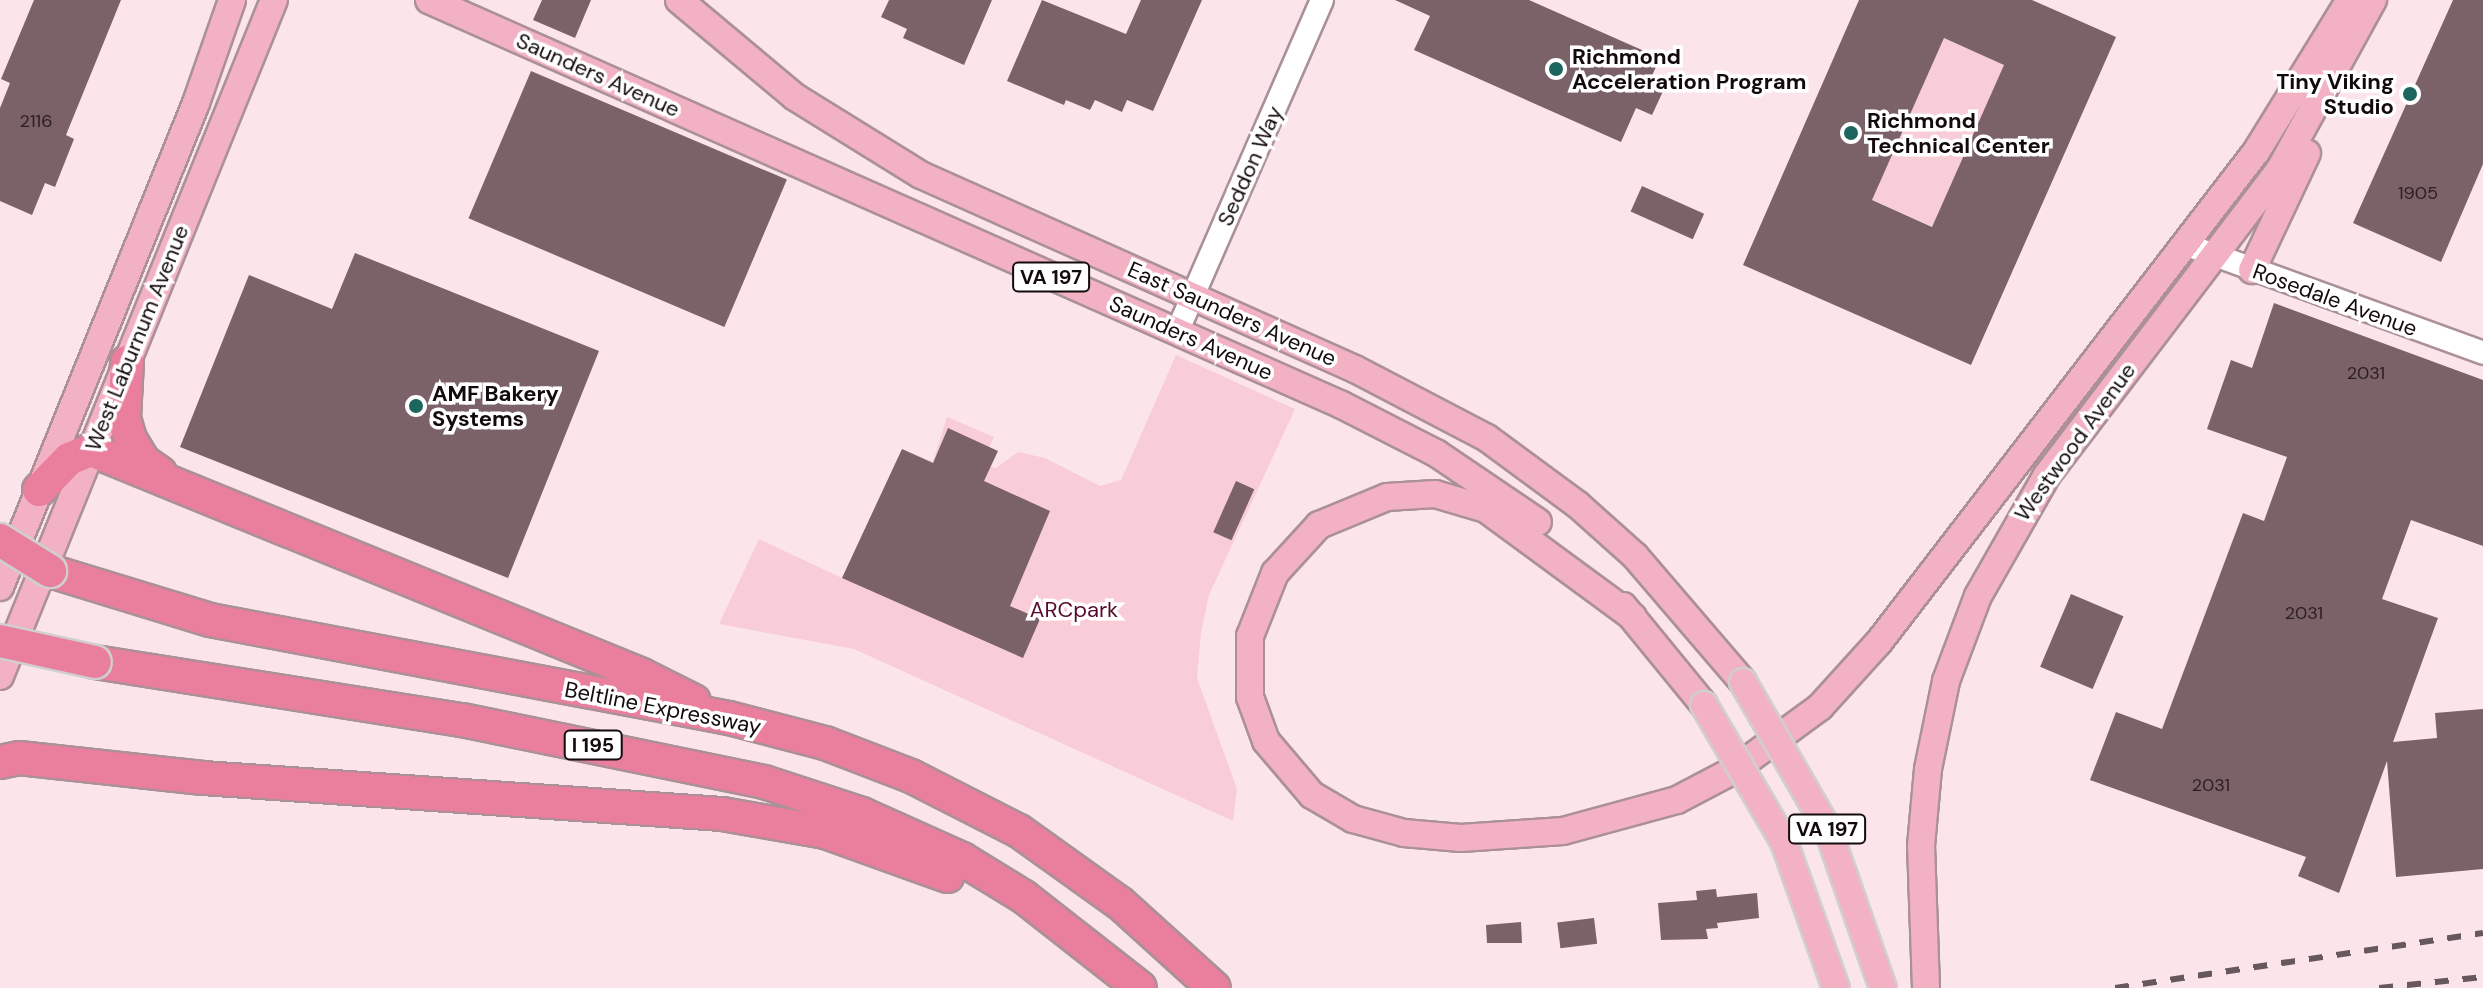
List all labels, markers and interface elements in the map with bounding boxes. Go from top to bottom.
street label: Saunders Avenue [512,27,684,123]
place label: Richmond Acceleration Program [1572,43,1806,94]
marker: Richmond Acceleration Program [1547,60,1565,78]
place label: Tiny Viking Studio [2276,68,2394,120]
marker: Tiny Viking Studio [2401,85,2419,103]
street label: Seddon Way [1212,102,1288,230]
place label: Richmond Technical Center [1867,107,2050,158]
house number: 2116 [20,110,52,132]
marker: Richmond Technical Center [1842,124,1860,142]
house number: 1905 [2398,182,2438,204]
street label: West Laburnum Avenue [80,221,194,455]
street label: East Saunders Avenue [1124,256,1340,372]
street label: Rosedale Avenue [2249,258,2421,342]
road number: VA 197 [1011,261,1091,293]
street label: Saunders Avenue [1105,290,1277,386]
street label: Westwood Avenue [2009,358,2141,526]
house number: 2031 [2347,362,2385,384]
place label: AMF Bakery Systems [432,380,559,432]
marker: AMF Bakery Systems [407,397,425,415]
park label: ARCpark [1030,597,1118,623]
house number: 2031 [2285,602,2323,624]
street label: Beltline Expressway [562,676,764,740]
road number: I 195 [563,729,623,761]
house number: 2031 [2192,774,2230,796]
road number: VA 197 [1787,813,1867,845]

